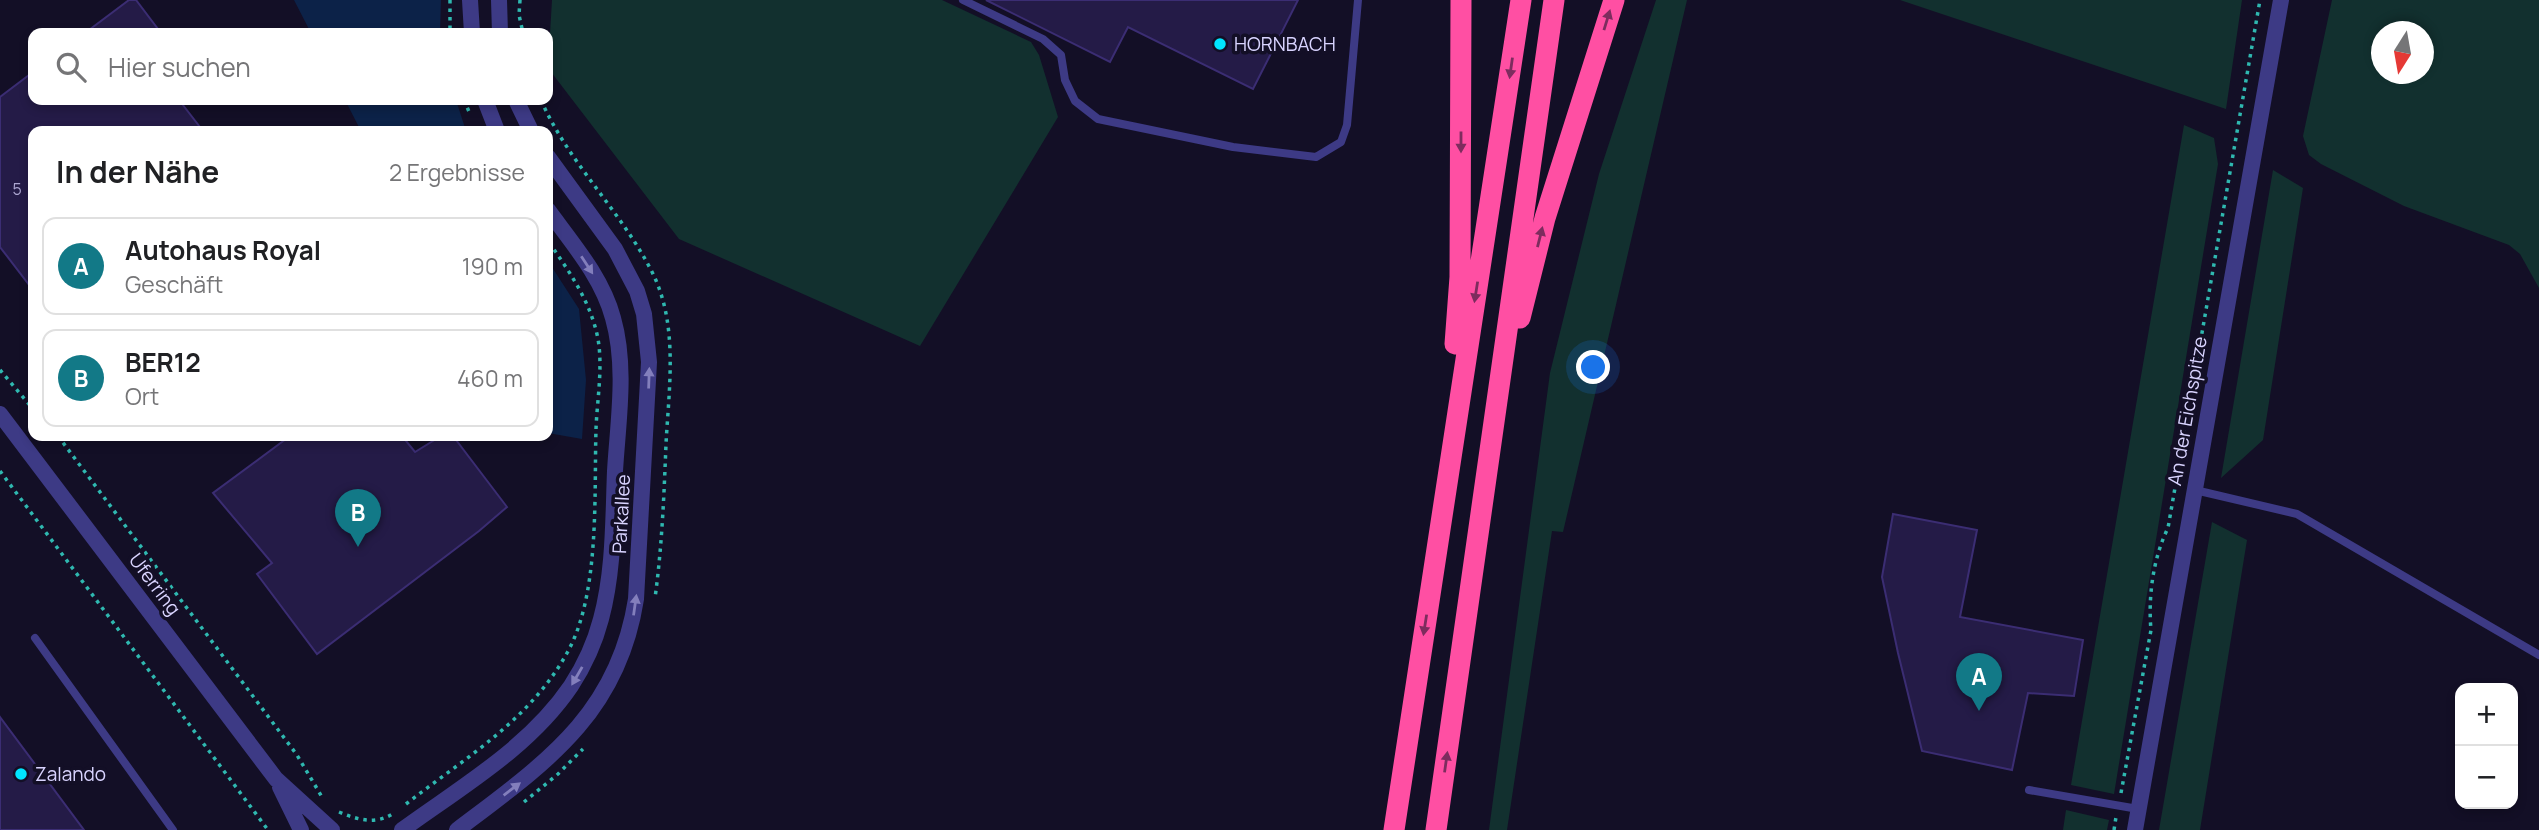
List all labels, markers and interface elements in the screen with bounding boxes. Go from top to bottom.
one-way arrow [1603,9,1613,30]
north arrow [2371,21,2434,84]
search box [28,28,553,105]
place label: HORNBACH [1234,31,1336,57]
marker: HORNBACH [1212,36,1228,52]
icon: search [52,48,90,86]
text: Hier suchen [108,49,251,85]
one-way arrow [1505,57,1516,79]
one-way arrow [1455,131,1466,153]
text: In der Nähe [56,151,219,192]
text: 2 Ergebnisse [389,156,525,188]
house number: 5 [12,178,22,200]
one-way arrow [1535,226,1546,248]
text: Autohaus Royal [125,232,321,268]
text: A [73,250,89,282]
text: 190 m [462,250,523,282]
one-way arrow [581,256,594,275]
text: Geschäft [125,268,223,300]
one-way arrow [1471,281,1482,303]
street label: An der Eichspitze [2161,334,2213,488]
text: BER12 [125,344,201,380]
your location [1576,350,1610,384]
text: B [74,362,88,394]
text: 460 m [457,362,523,394]
one-way arrow [643,367,654,389]
text: Ort [125,380,159,412]
street label: Parkallee [606,474,636,554]
pin: B [335,489,381,547]
street label: Uferring [123,548,187,620]
one-way arrow [630,594,641,616]
one-way arrow [1419,614,1430,636]
pin: A [1956,653,2002,711]
one-way arrow [571,666,583,685]
map controls [2455,683,2518,809]
button: + [2455,683,2518,746]
button: − [2455,746,2518,809]
one-way arrow [1440,751,1451,773]
place label: Zalando [35,761,106,787]
marker: Zalando [13,766,29,782]
one-way arrow [502,781,520,796]

